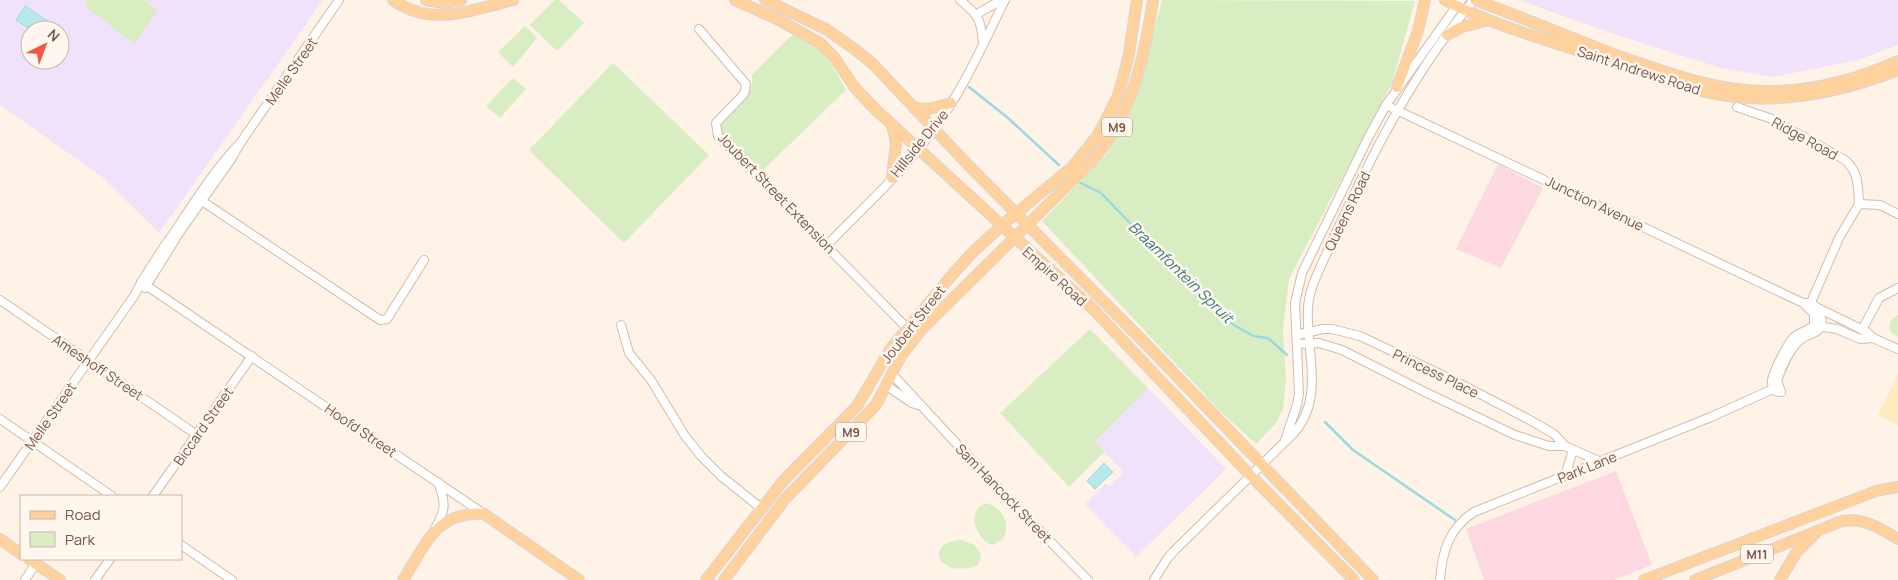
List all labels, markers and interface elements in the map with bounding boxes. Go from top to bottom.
north arrow [20,20,70,70]
text: N [44,25,64,45]
street label: Melle Street [261,33,322,109]
street label: Saint Andrews Road [1575,41,1703,99]
street label: Hillside Drive [886,105,952,181]
street label: Ridge Road [1769,112,1841,164]
road number: M9 [1102,118,1132,136]
street label: Joubert Street Extension [714,128,840,258]
street label: Queens Road [1320,168,1374,254]
street label: Junction Avenue [1543,171,1647,235]
water label: Braamfontein Spruit [1124,216,1239,329]
street label: Empire Road [1019,242,1091,310]
street label: Joubert Street [877,281,950,367]
street label: Ameshoff Street [49,329,148,405]
street label: Princess Place [1390,344,1482,402]
street label: Melle Street [20,378,81,454]
street label: Biccard Street [169,383,237,469]
street label: Hoofd Street [321,399,401,461]
road number: M9 [836,422,866,442]
street label: Sam Hancock Street [952,439,1057,547]
street label: Park Lane [1555,447,1619,487]
legend [20,495,182,560]
text: Road [65,504,101,525]
text: Park [65,529,95,550]
road number: M11 [1741,544,1773,564]

